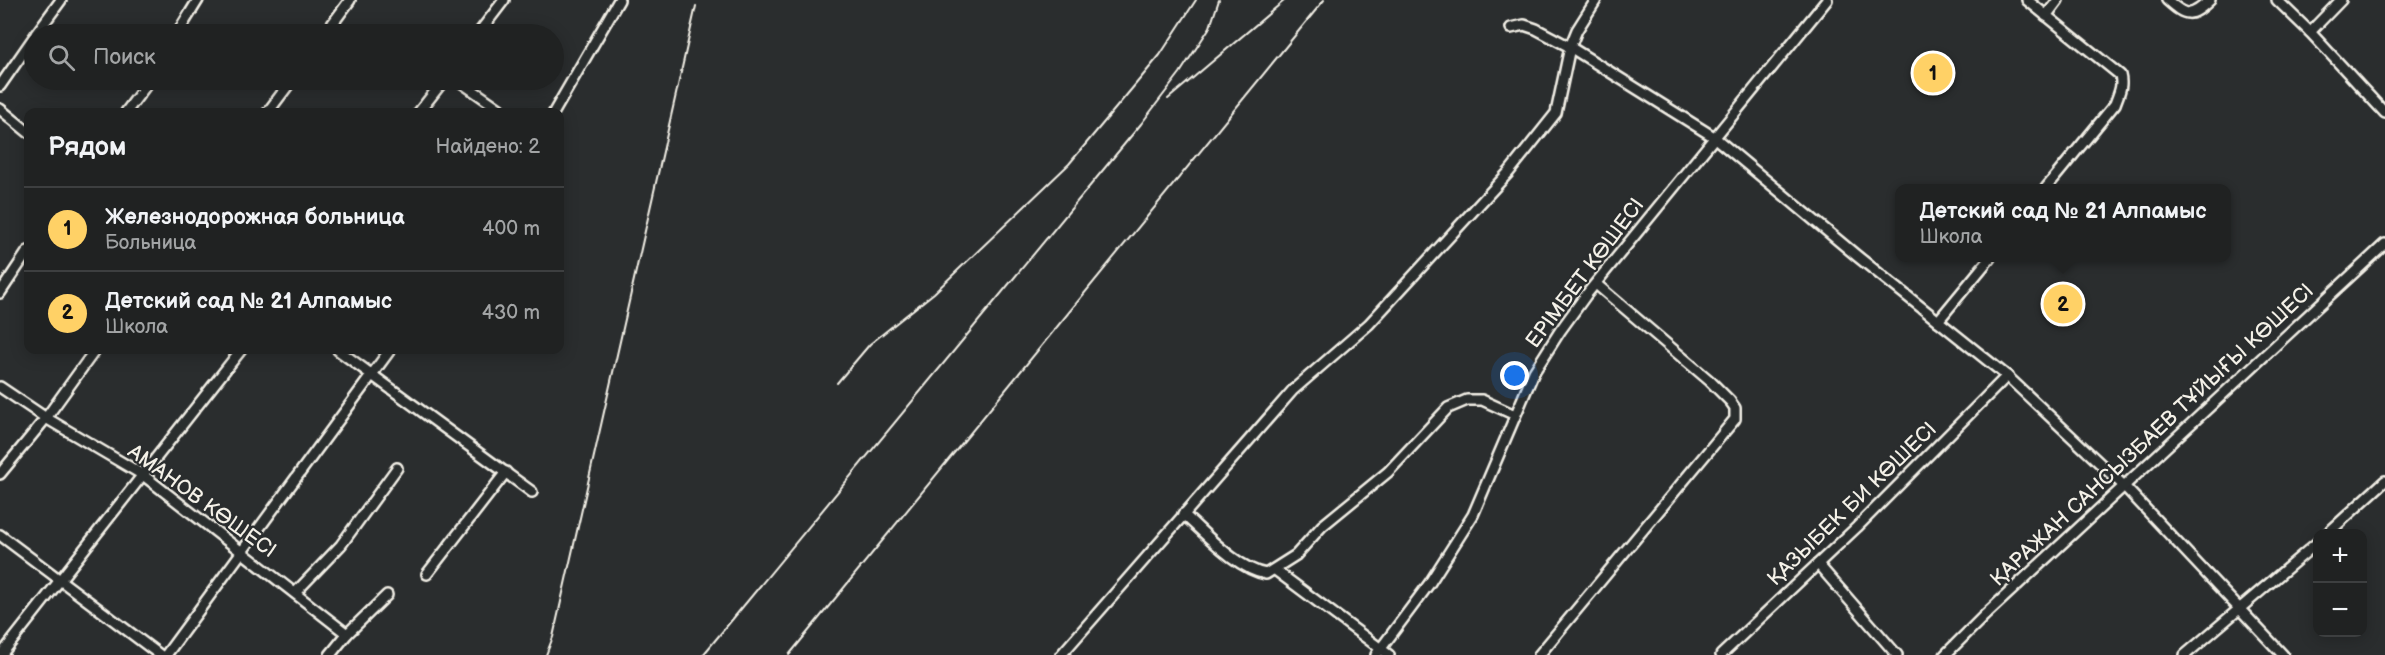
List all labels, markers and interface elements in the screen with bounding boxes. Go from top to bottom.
search box [24,24,564,90]
icon: search [45,41,78,74]
text: Поиск [93,44,156,71]
pin: 1 [1914,50,1952,96]
text: Рядом [48,132,126,163]
text: Найдено: 2 [436,135,540,159]
popup [1895,184,2231,262]
street label: ЕРІМБЕТ КӨШЕСІ [1521,193,1649,353]
text: Детский сад № 21 Алпамыс [1919,198,2207,225]
text: Железнодорожная больница [105,204,404,231]
text: 1 [63,217,72,241]
text: 400 m [482,217,540,241]
text: Школа [1919,225,1983,249]
text: Больница [105,231,196,255]
street label: ҚАРАЖАН САНСЫЗБАЕВ ТҰЙЫҒЫ КӨШЕСІ [1985,278,2319,592]
pin: 2 [2044,282,2082,326]
text: Детский сад № 21 Алпамыс [105,288,392,315]
text: 2 [62,301,73,325]
text: 430 m [482,301,540,325]
text: Школа [105,315,168,339]
your location [1500,361,1529,390]
street label: ҚАЗЫБЕК БИ КӨШЕСІ [1762,417,1942,591]
street label: АМАНОВ КӨШЕСІ [122,438,281,563]
map controls [2313,529,2367,637]
button: + [2313,529,2367,583]
button: − [2313,583,2367,637]

